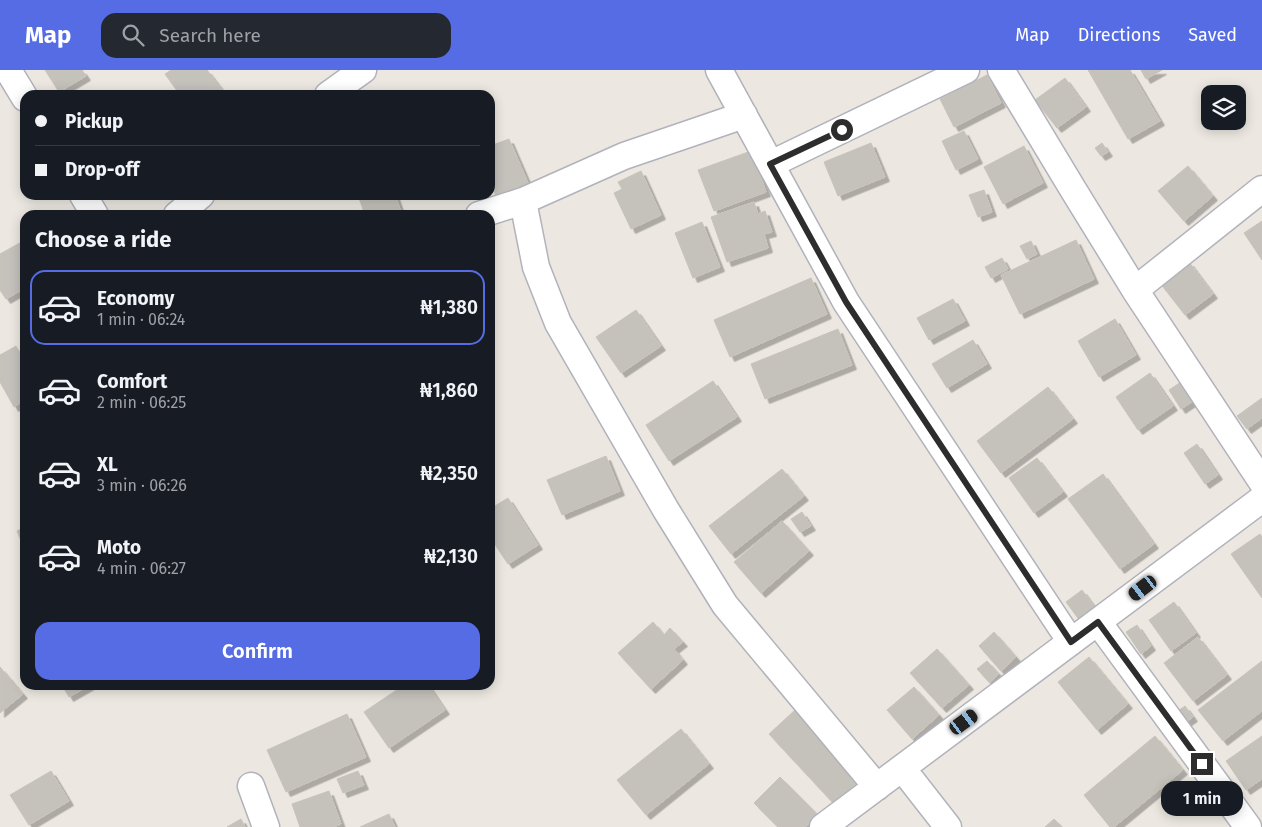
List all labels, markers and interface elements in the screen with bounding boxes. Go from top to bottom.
search box [101,13,451,58]
text: Map [25,21,71,49]
icon: search [119,21,147,49]
text: Search here [159,24,261,47]
text: Map [1015,24,1050,46]
text: Directions [1078,24,1160,46]
text: Saved [1188,24,1237,46]
map controls [1201,85,1246,130]
button: layers [1201,85,1246,130]
text: Pickup [65,110,123,133]
route start [831,119,853,141]
text: Drop-off [65,158,139,181]
text: Choose a ride [35,226,171,253]
icon: car [37,285,82,330]
text: Economy [97,287,174,310]
text: ₦1,380 [420,296,478,319]
text: 1 min · 06:24 [97,310,185,329]
icon: car [37,368,82,413]
text: Comfort [97,370,167,393]
text: ₦1,860 [420,379,478,402]
text: 2 min · 06:25 [97,393,186,412]
icon: car [37,451,82,496]
text: XL [97,453,118,476]
text: ₦2,350 [420,462,478,485]
text: 3 min · 06:26 [97,476,187,495]
icon: car [37,534,82,579]
text: Moto [97,536,141,559]
text: ₦2,130 [424,545,478,568]
text: 4 min · 06:27 [97,559,186,578]
car [1126,573,1159,603]
button: Confirm [35,622,480,680]
car [947,707,980,737]
route end [1191,753,1213,775]
callout: 1 min [1161,782,1243,816]
text: 1 min [1183,789,1221,808]

